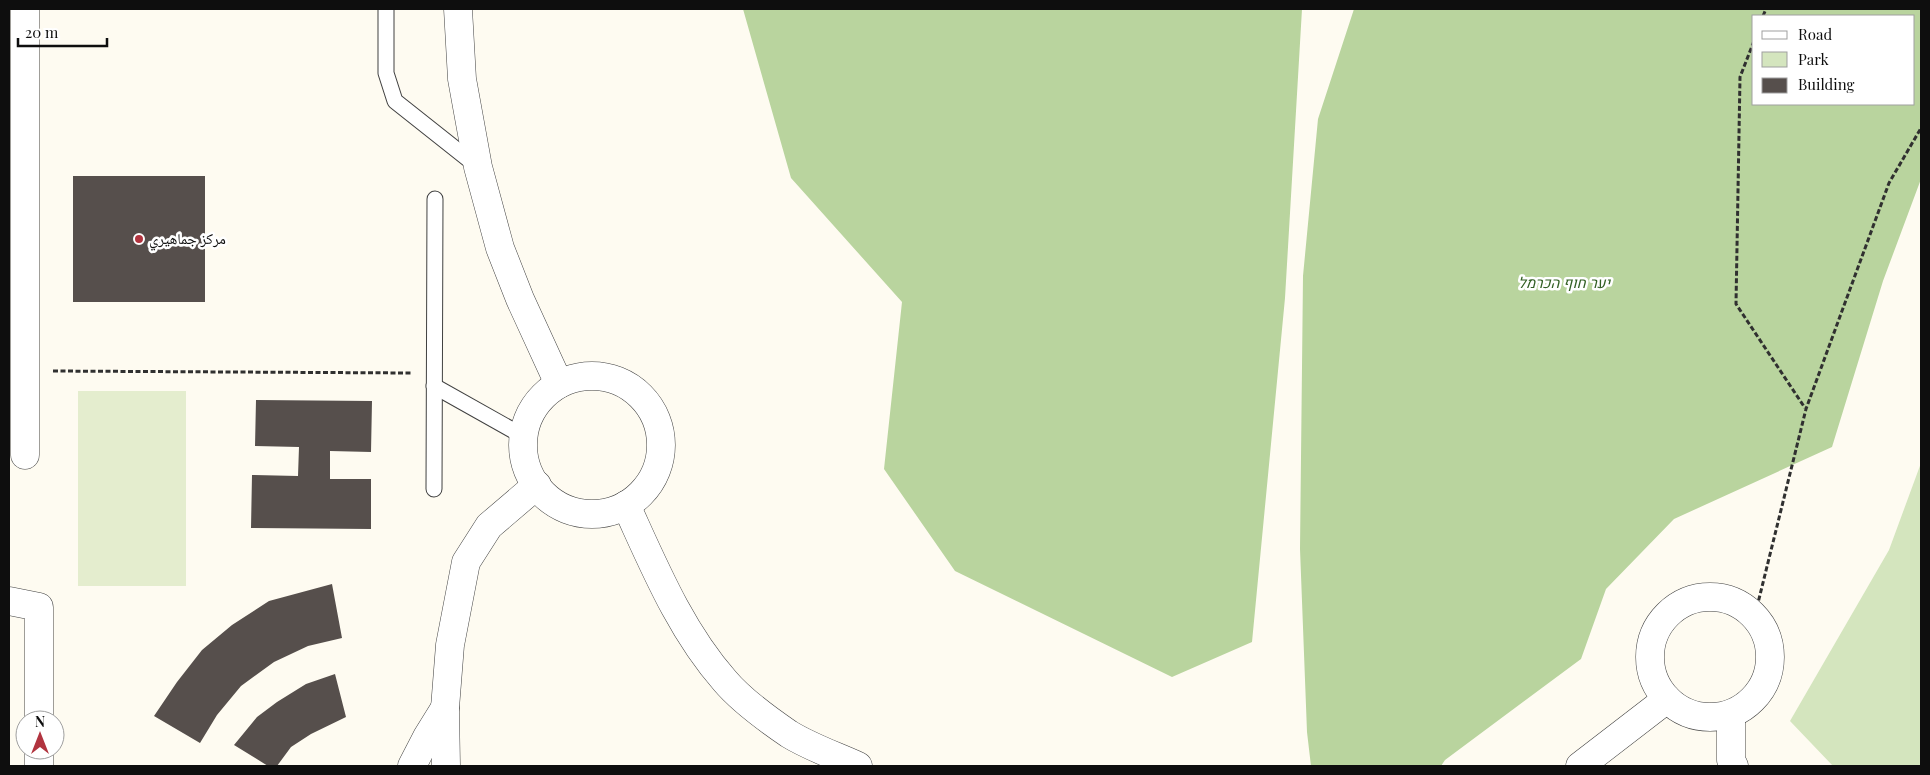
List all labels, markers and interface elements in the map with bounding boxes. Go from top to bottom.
scale bar [18,15,106,47]
legend [1752,15,1915,105]
text: 20 m [25,22,59,42]
text: Road [1798,24,1832,44]
text: Park [1798,49,1830,69]
text: Building [1798,74,1855,94]
place label: مركز جماهيري [149,228,226,251]
marker: مركز جماهيري [133,233,145,245]
park label: יער חוף הכרמל [1518,272,1611,292]
north arrow [15,710,65,760]
text: N [35,712,45,731]

